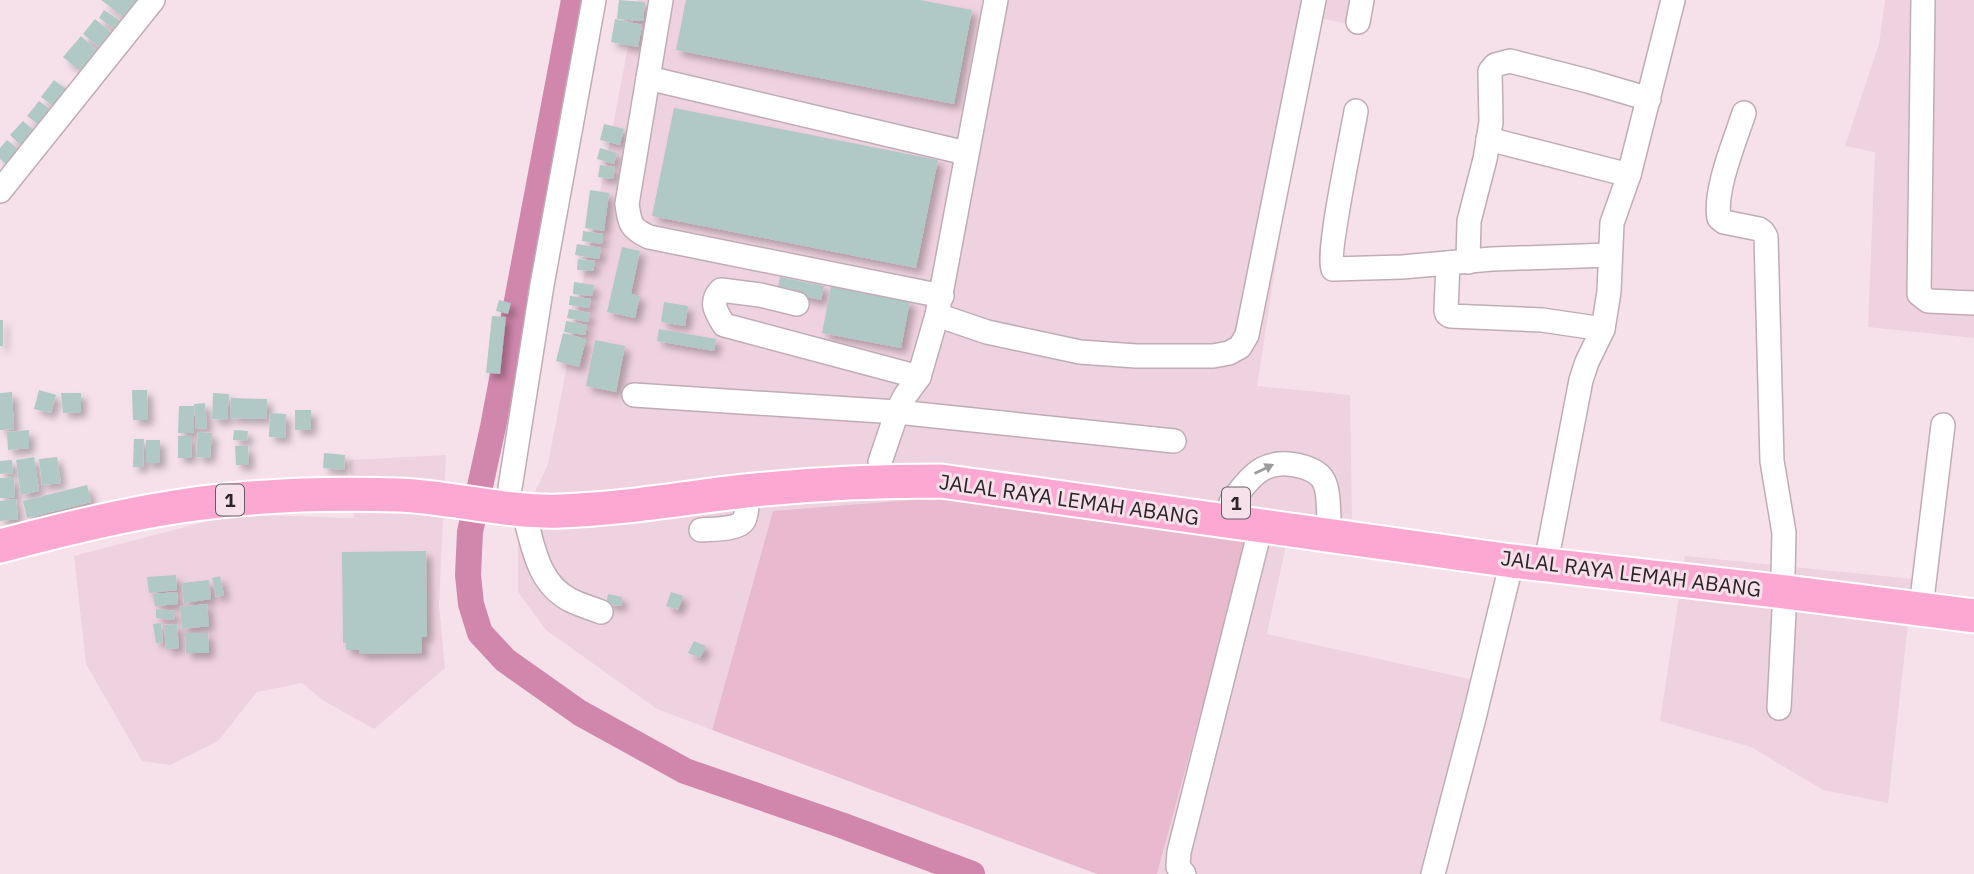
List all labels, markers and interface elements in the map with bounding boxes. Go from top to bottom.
one-way arrow [1254,463,1274,475]
street label: JALAL RAYA LEMAH ABANG [937,467,1201,531]
road number: 1 [216,485,244,516]
road number: 1 [1222,488,1250,518]
street label: JALAL RAYA LEMAH ABANG [1499,543,1763,603]

